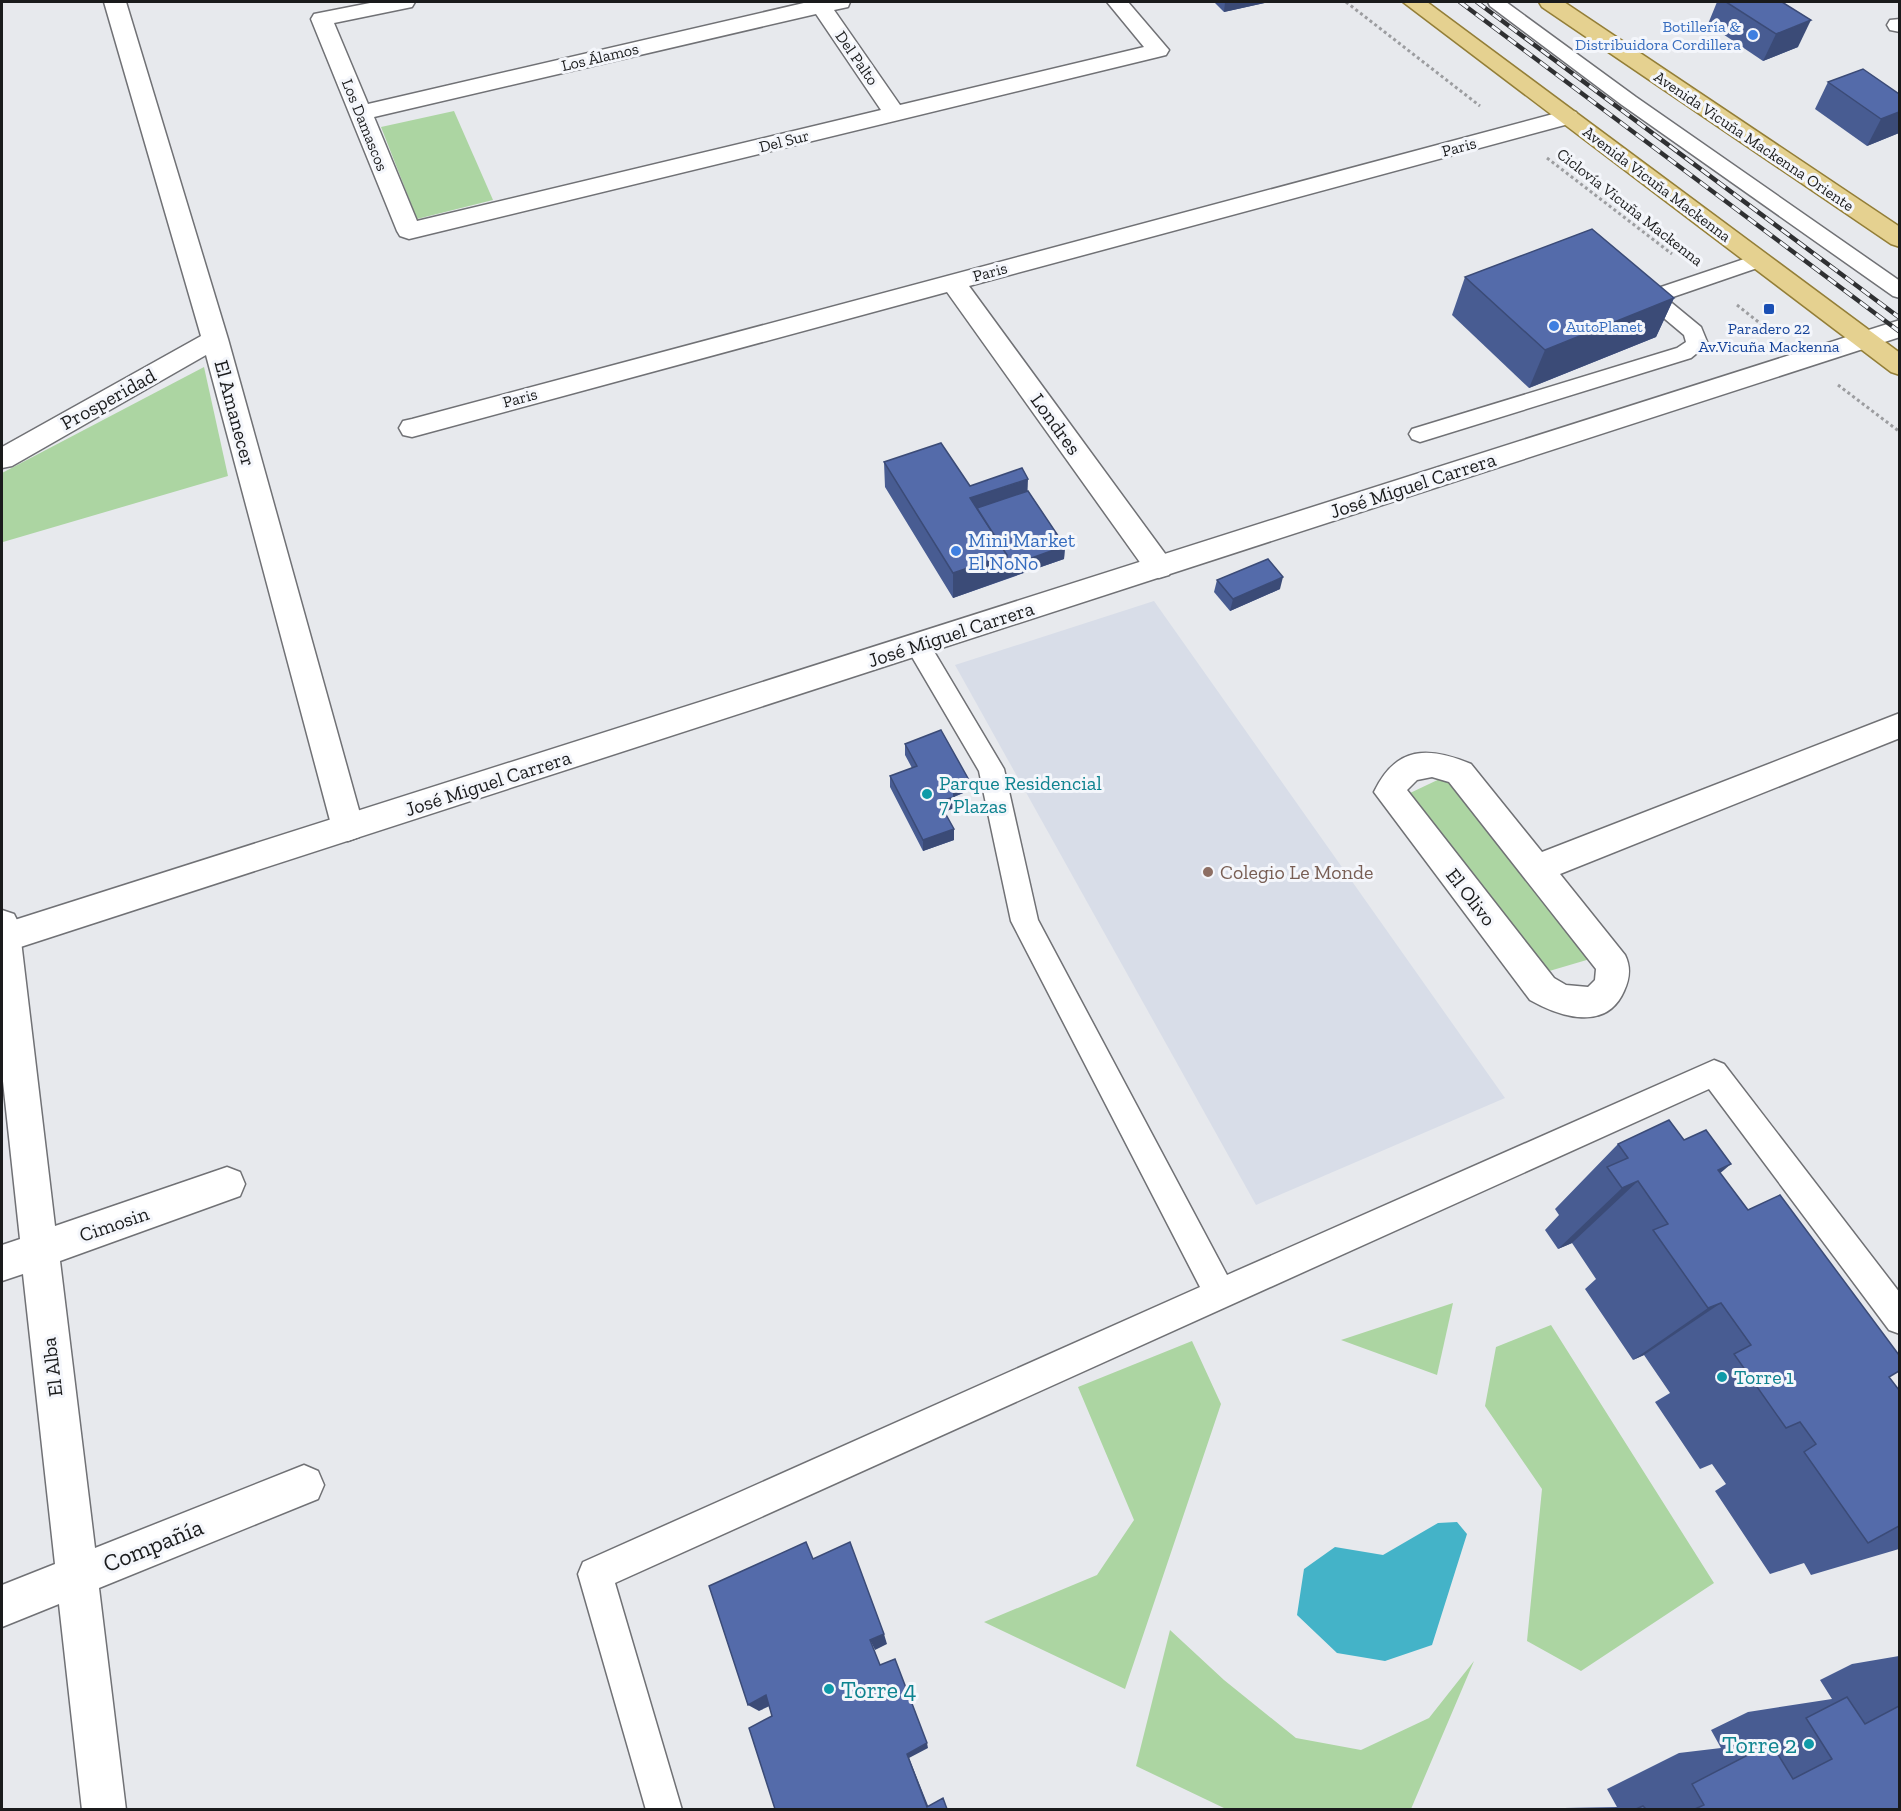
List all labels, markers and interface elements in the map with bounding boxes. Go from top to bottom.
place label: Botillería & Distribuidora Cordillera [1575,17,1741,54]
street label: Del Palto [831,27,883,89]
marker: Botillería & Distribuidora Cordillera [1746,28,1760,42]
street label: Los Álamos [560,39,640,75]
street label: Avenida Vicuña Mackenna Oriente [1650,67,1858,215]
street label: Los Damascos [338,76,392,174]
street label: Avenida Vicuña Mackenna [1579,122,1735,246]
street label: Del Sur [757,126,811,156]
street label: Paris [1440,133,1478,161]
street label: Ciclovía Vicuña Mackenna [1553,144,1707,270]
street label: Paris [971,258,1009,286]
marker: Paradero 22 Av.Vicuña Mackenna [1762,302,1776,316]
place label: AutoPlanet [1566,317,1643,336]
marker: AutoPlanet [1547,319,1561,333]
place label: Paradero 22 Av.Vicuña Mackenna [1698,319,1840,356]
street label: El Amanecer [209,357,261,469]
street label: Prosperidad [56,363,160,435]
street label: Paris [501,384,539,412]
street label: Londres [1026,389,1086,459]
street label: José Miguel Carrera [1327,447,1499,523]
place label: Mini Market El NoNo [968,528,1076,575]
marker: Mini Market El NoNo [949,544,963,558]
street label: José Miguel Carrera [865,596,1037,672]
street label: José Miguel Carrera [402,745,574,821]
place label: Parque Residencial 7 Plazas [939,771,1102,818]
marker: Parque Residencial 7 Plazas [920,787,934,801]
place label: Colegio Le Monde [1220,860,1373,884]
street label: El Olivo [1441,863,1501,931]
marker: Colegio Le Monde [1201,865,1215,879]
street label: Cimosin [76,1201,152,1247]
street label: El Alba [36,1336,68,1398]
place label: Torre 1 [1734,1365,1794,1389]
marker: Torre 1 [1715,1370,1729,1384]
street label: Compañía [99,1512,208,1578]
place label: Torre 4 [841,1675,917,1704]
marker: Torre 4 [822,1682,836,1696]
place label: Torre 2 [1722,1730,1797,1759]
marker: Torre 2 [1802,1737,1816,1751]

